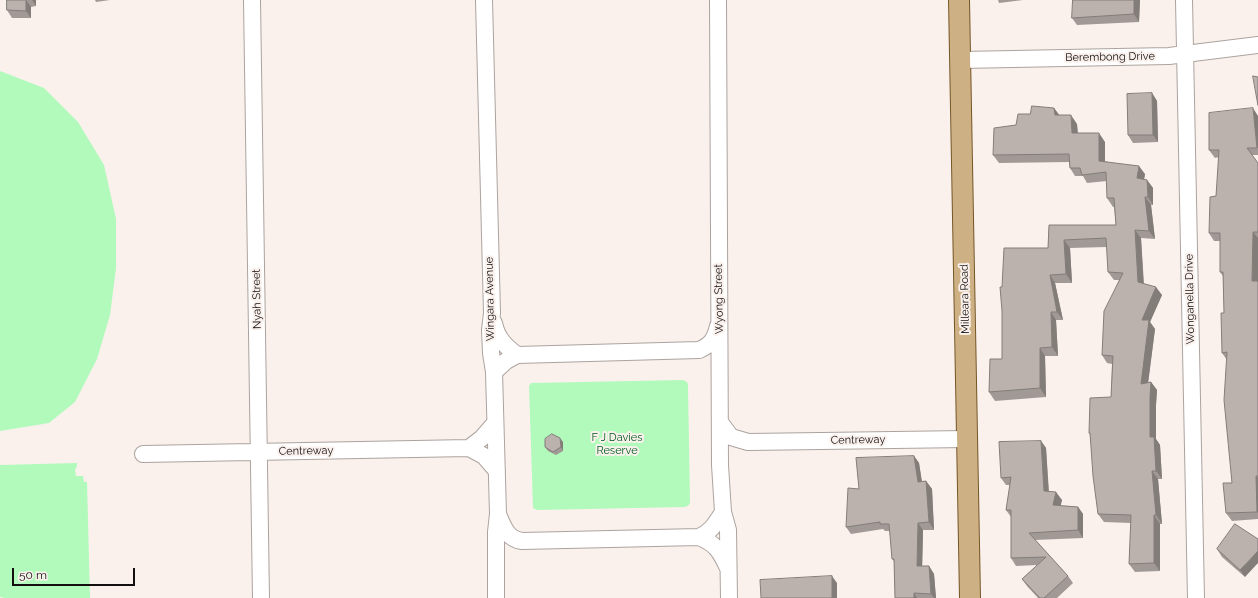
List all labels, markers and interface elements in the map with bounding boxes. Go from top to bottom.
street label: Berembong Drive [1065,50,1155,64]
street label: Wonganella Drive [1183,254,1197,344]
street label: Wingara Avenue [483,257,497,341]
street label: Wyong Street [712,264,726,334]
street label: Milleara Road [958,264,972,334]
street label: Nyah Street [250,269,264,329]
park label: F J Davies Reserve [591,431,643,457]
street label: Centreway [831,433,885,447]
street label: Centreway [279,444,333,458]
scale bar [14,560,137,586]
text: 50 m [19,568,47,582]

